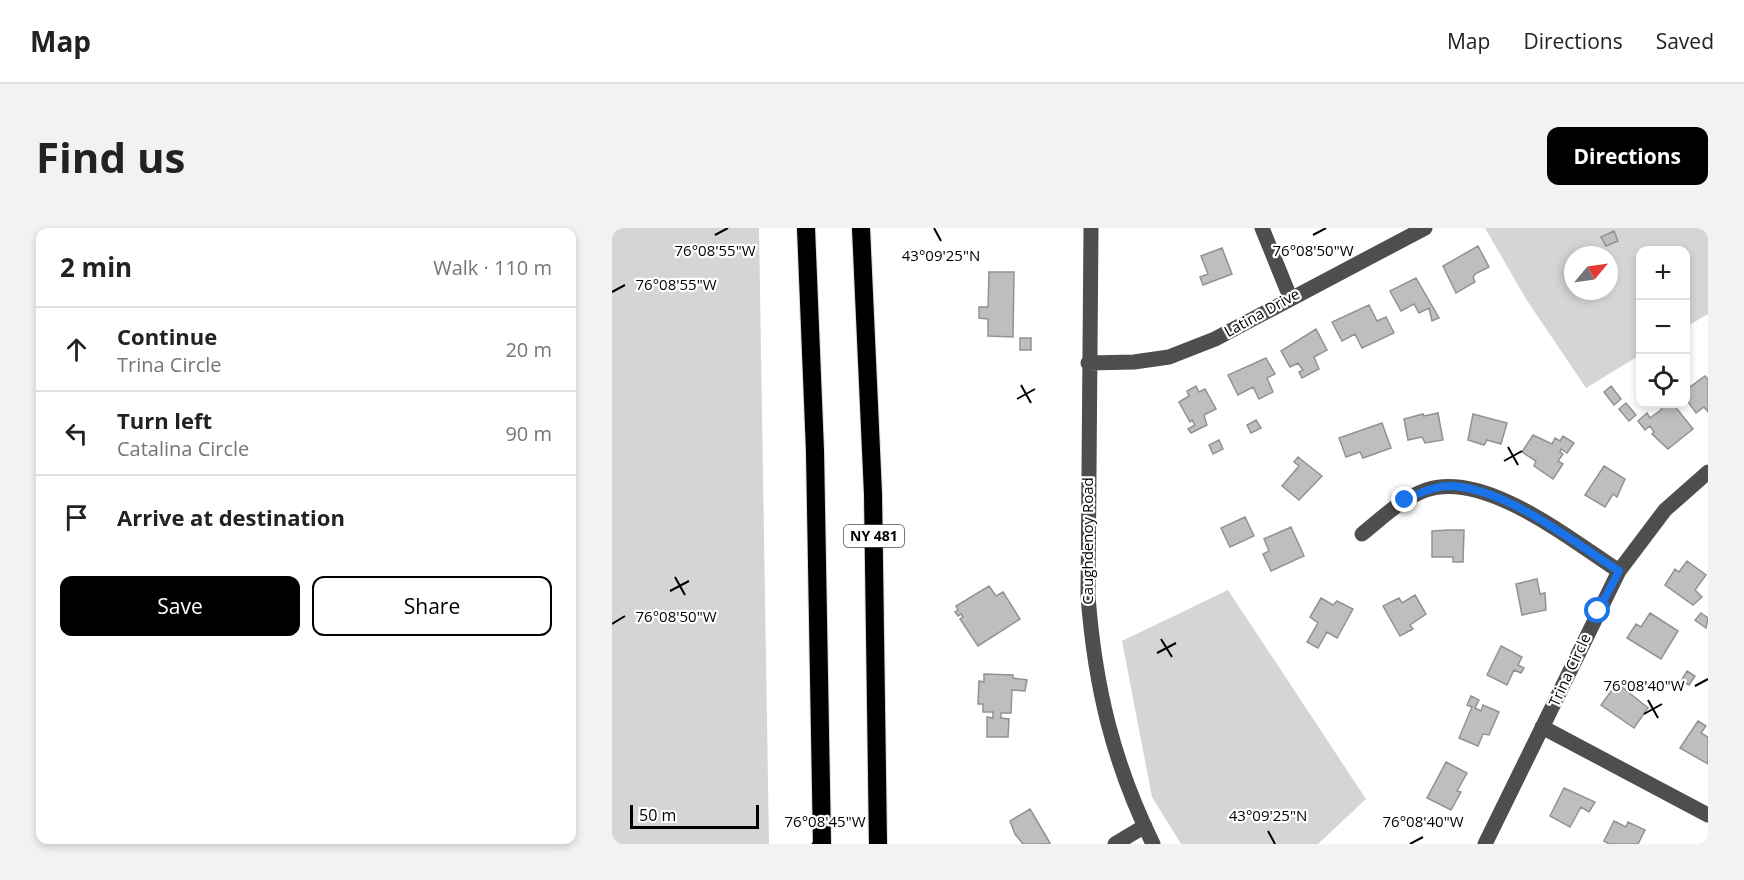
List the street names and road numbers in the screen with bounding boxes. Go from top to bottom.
street label: Latina Drive [1220,283,1303,341]
street label: Caughdenoy Road [1077,477,1097,605]
road number: NY 481 [844,525,904,547]
street label: Trina Circle [1543,630,1595,709]

